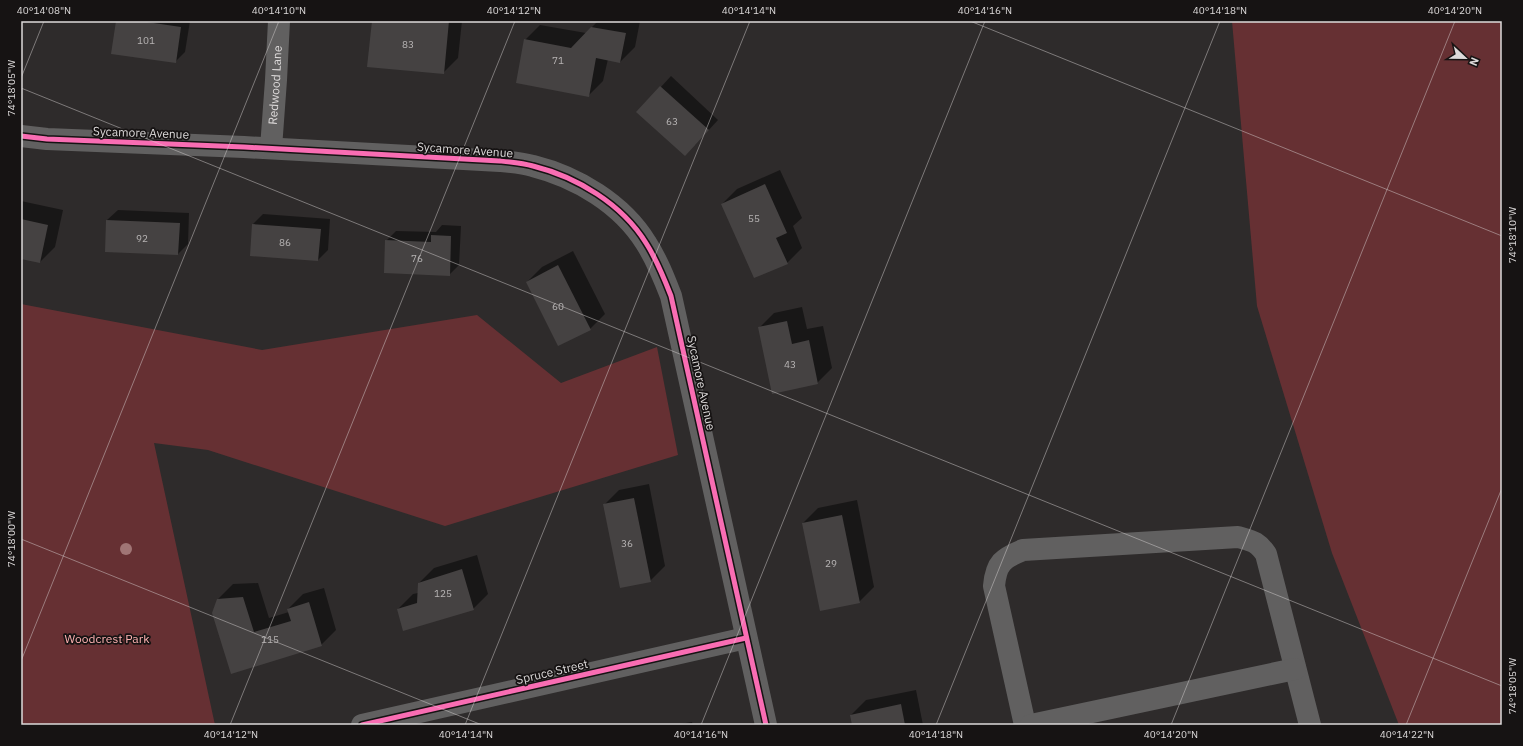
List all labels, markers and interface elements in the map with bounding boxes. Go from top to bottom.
text: 40°14'08"N [17,4,71,17]
text: 40°14'10"N [252,4,306,17]
text: 40°14'12"N [487,4,541,17]
text: 40°14'14"N [722,4,776,17]
text: 40°14'16"N [958,4,1012,17]
text: 40°14'18"N [1193,4,1247,17]
text: 40°14'20"N [1428,4,1482,17]
house number: 101 [137,34,155,47]
house number: 83 [402,38,414,51]
north arrow [1445,38,1485,78]
street label: Redwood Lane [265,45,285,125]
house number: 71 [552,54,564,67]
text: N [1466,55,1482,68]
text: 74°18'05"W [5,60,18,116]
house number: 63 [666,115,678,128]
street label: Sycamore Avenue [93,123,190,142]
street label: Sycamore Avenue [416,139,514,160]
text: 74°18'10"W [1506,207,1519,263]
house number: 55 [748,212,760,225]
house number: 92 [136,232,148,245]
house number: 86 [279,236,291,249]
house number: 76 [411,252,423,265]
house number: 60 [552,300,564,313]
street label: Sycamore Avenue [684,334,719,432]
house number: 43 [784,358,796,371]
text: 74°18'00"W [5,511,18,567]
house number: 36 [621,537,633,550]
house number: 29 [825,557,837,570]
house number: 125 [434,587,452,600]
park label: Woodcrest Park [65,631,150,646]
house number: 115 [261,633,279,646]
street label: Spruce Street [514,656,589,687]
text: 74°18'05"W [1506,658,1519,714]
text: 40°14'12"N [204,728,258,741]
text: 40°14'14"N [439,728,493,741]
text: 40°14'16"N [674,728,728,741]
text: 40°14'18"N [909,728,963,741]
text: 40°14'20"N [1144,728,1198,741]
text: 40°14'22"N [1380,728,1434,741]

